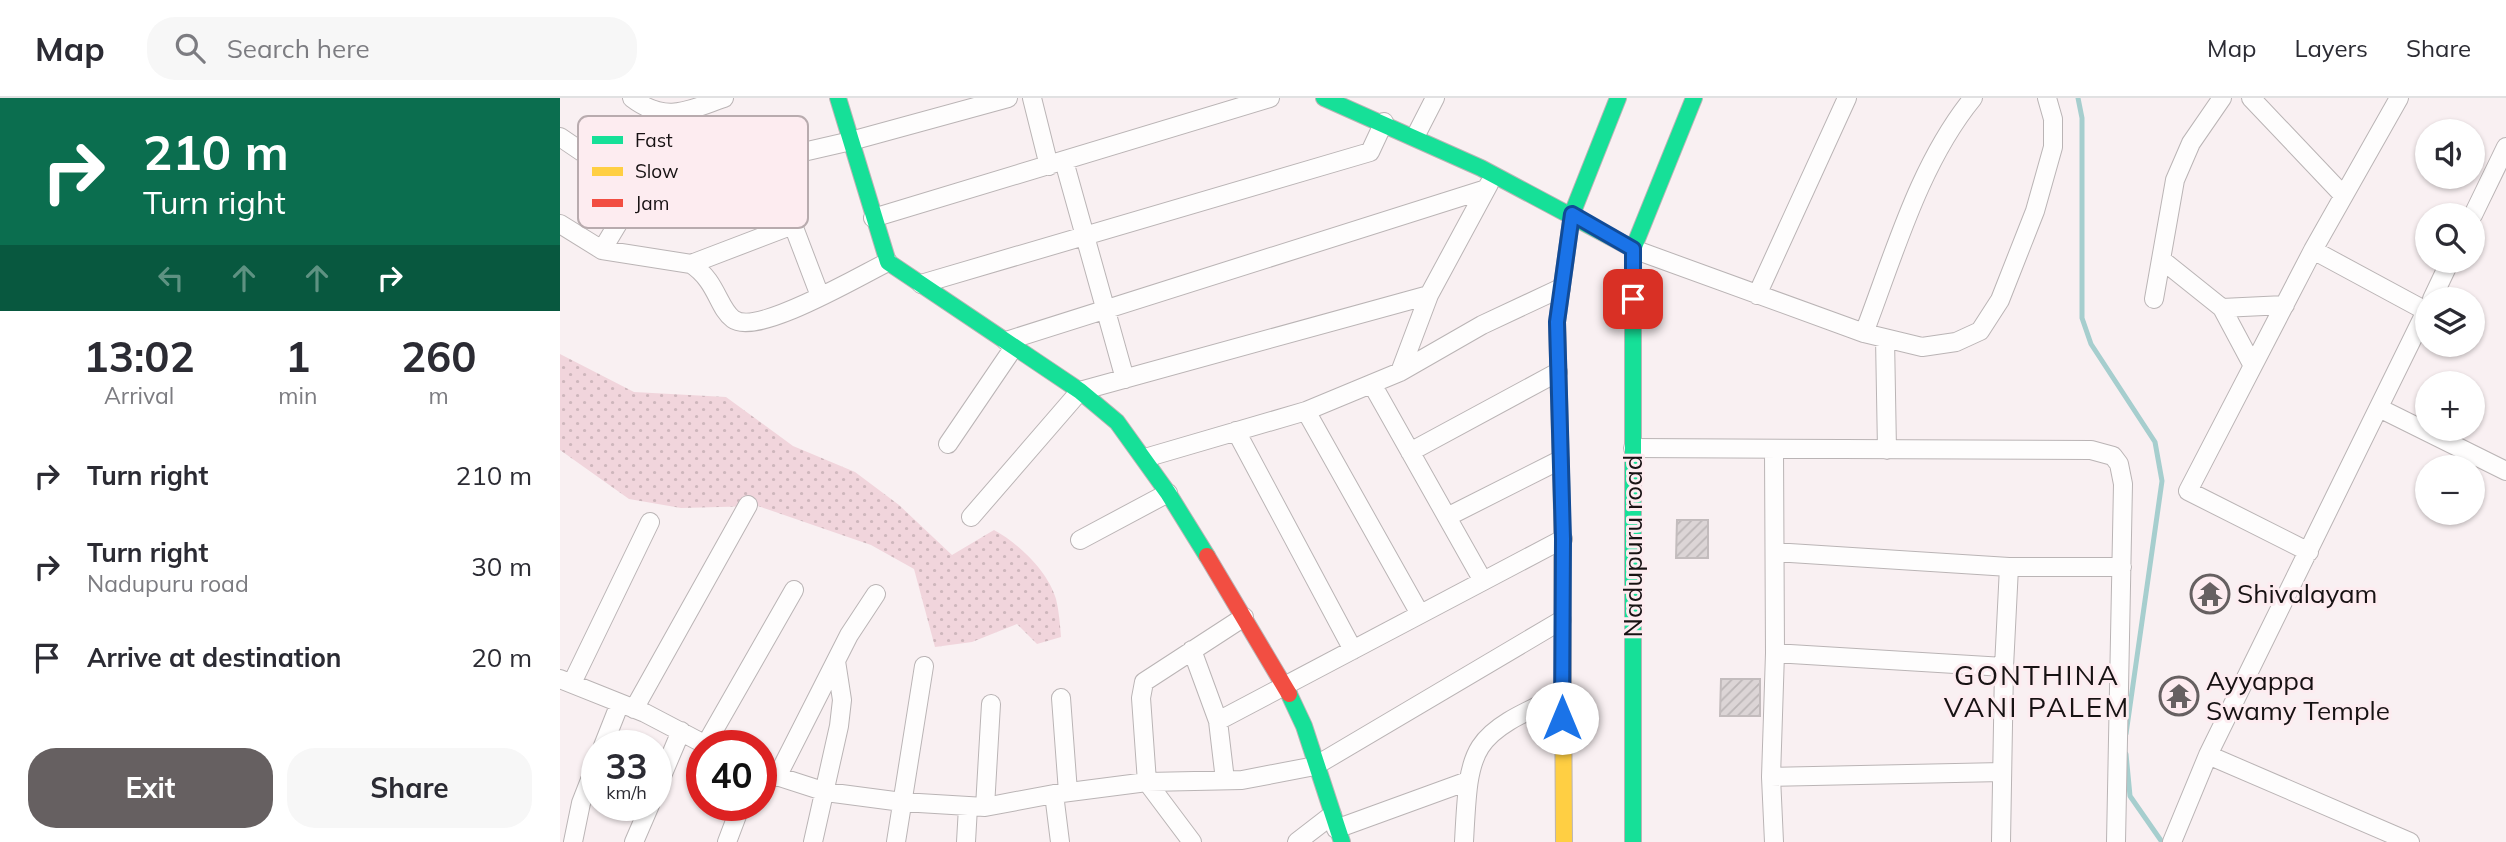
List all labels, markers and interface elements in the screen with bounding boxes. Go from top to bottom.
search box [147,17,637,80]
text: Map [35,28,105,69]
icon: search [171,29,209,67]
text: Search here [227,32,370,65]
text: Map [2207,33,2256,63]
text: Layers [2294,33,2368,63]
text: Share [2406,33,2471,63]
legend [578,116,808,228]
map controls [2415,119,2485,525]
button: sound [2415,119,2485,189]
text: 210 m [143,121,289,182]
icon: right [28,126,119,217]
text: Fast [635,128,673,152]
text: Slow [635,159,679,183]
text: Turn right [143,182,286,222]
text: Jam [635,191,669,215]
button: search [2415,203,2485,273]
icon: left [152,259,190,297]
icon: ahead [225,259,263,297]
icon: ahead [298,259,336,297]
icon: right [371,259,409,297]
pin [1603,269,1663,329]
icon: arrive [1614,280,1652,318]
button: layers [2415,287,2485,357]
text: 13:02 [84,330,195,383]
text: 1 [285,330,310,383]
text: 260 [401,330,476,383]
button: + [2415,371,2485,441]
text: Arrival [104,381,174,410]
text: min [278,381,317,410]
text: m [429,381,449,410]
street label: Nadupuru road [1616,455,1649,637]
button: − [2415,455,2485,525]
icon: right [28,457,66,495]
text: Turn right [87,459,208,492]
text: 210 m [456,459,532,492]
text: Turn right [87,536,208,569]
icon: right [28,548,66,586]
text: 30 m [471,550,532,583]
text: Nadupuru road [87,569,249,598]
temple icon: Shivalayam [2189,573,2231,615]
place label: Shivalayam [2237,577,2377,610]
icon: arrive [28,639,66,677]
text: Arrive at destination [87,641,342,674]
text: 20 m [471,641,532,674]
district label: GONTHINA VANI PALEM [1944,657,2130,724]
place label: Ayyappa Swamy Temple [2206,664,2390,727]
temple icon: Ayyappa Swamy Temple [2158,675,2200,717]
position arrow [1525,681,1599,755]
speed limit sign: 40 [686,730,777,821]
text: 33 [605,744,648,788]
button: Exit [28,748,273,828]
button: Share [287,748,532,828]
text: km/h [606,781,647,804]

